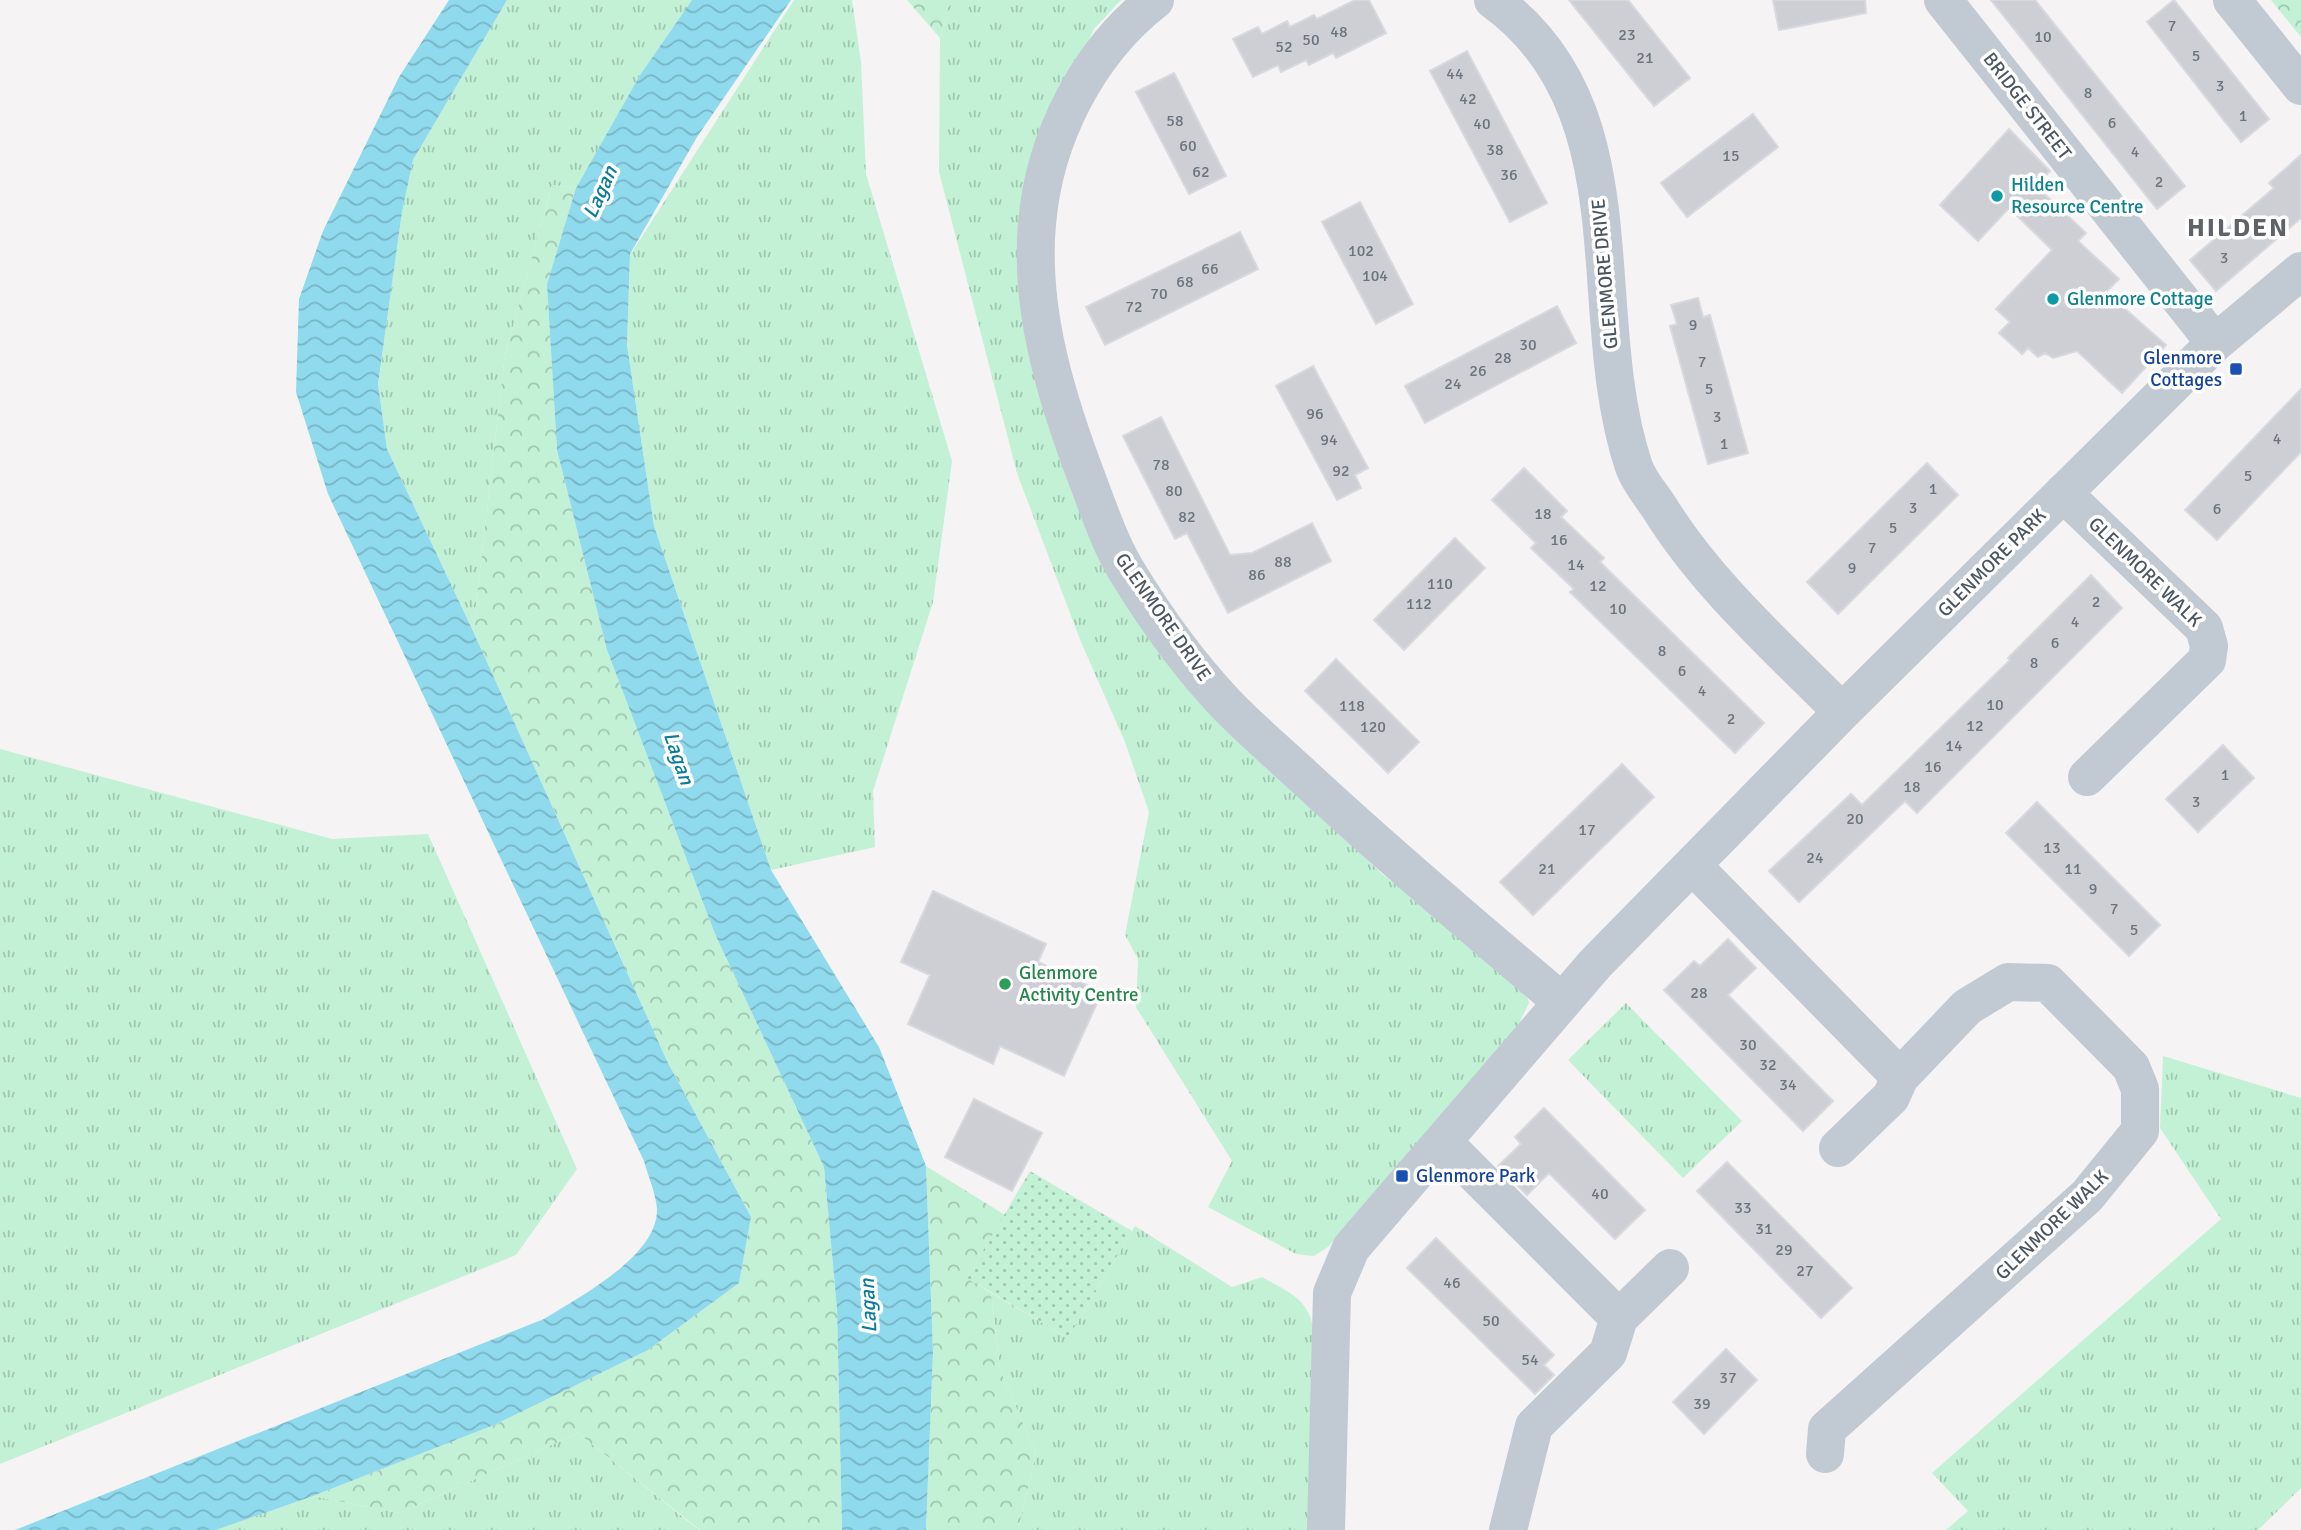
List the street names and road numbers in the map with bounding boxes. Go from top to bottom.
street label: BRIDGE STREET [1978,48,2077,165]
street label: GLENMORE DRIVE [1586,198,1624,350]
street label: GLENMORE PARK [1933,503,2052,622]
street label: GLENMORE WALK [2083,512,2207,633]
street label: GLENMORE DRIVE [1110,548,1216,686]
street label: GLENMORE WALK [1990,1164,2114,1285]

